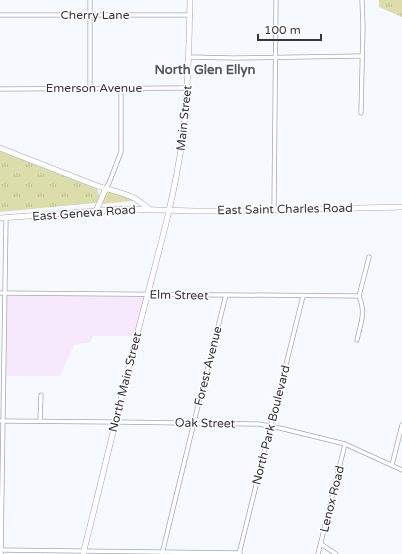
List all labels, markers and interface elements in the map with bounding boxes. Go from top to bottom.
street label: Cherry Lane [61,8,130,22]
scale bar [258,16,321,42]
text: 100 m [264,23,301,37]
district label: North Glen Ellyn [155,62,255,78]
street label: Emerson Avenue [46,81,142,95]
street label: Main Street [174,84,194,152]
street label: East Saint Charles Road [217,201,353,217]
street label: East Geneva Road [32,202,136,224]
street label: Elm Street [149,287,209,303]
street label: Forest Avenue [191,324,225,407]
street label: North Main Street [106,330,144,433]
street label: North Park Boulevard [249,364,293,486]
street label: Oak Street [175,415,236,431]
street label: Lenox Road [317,464,347,534]

